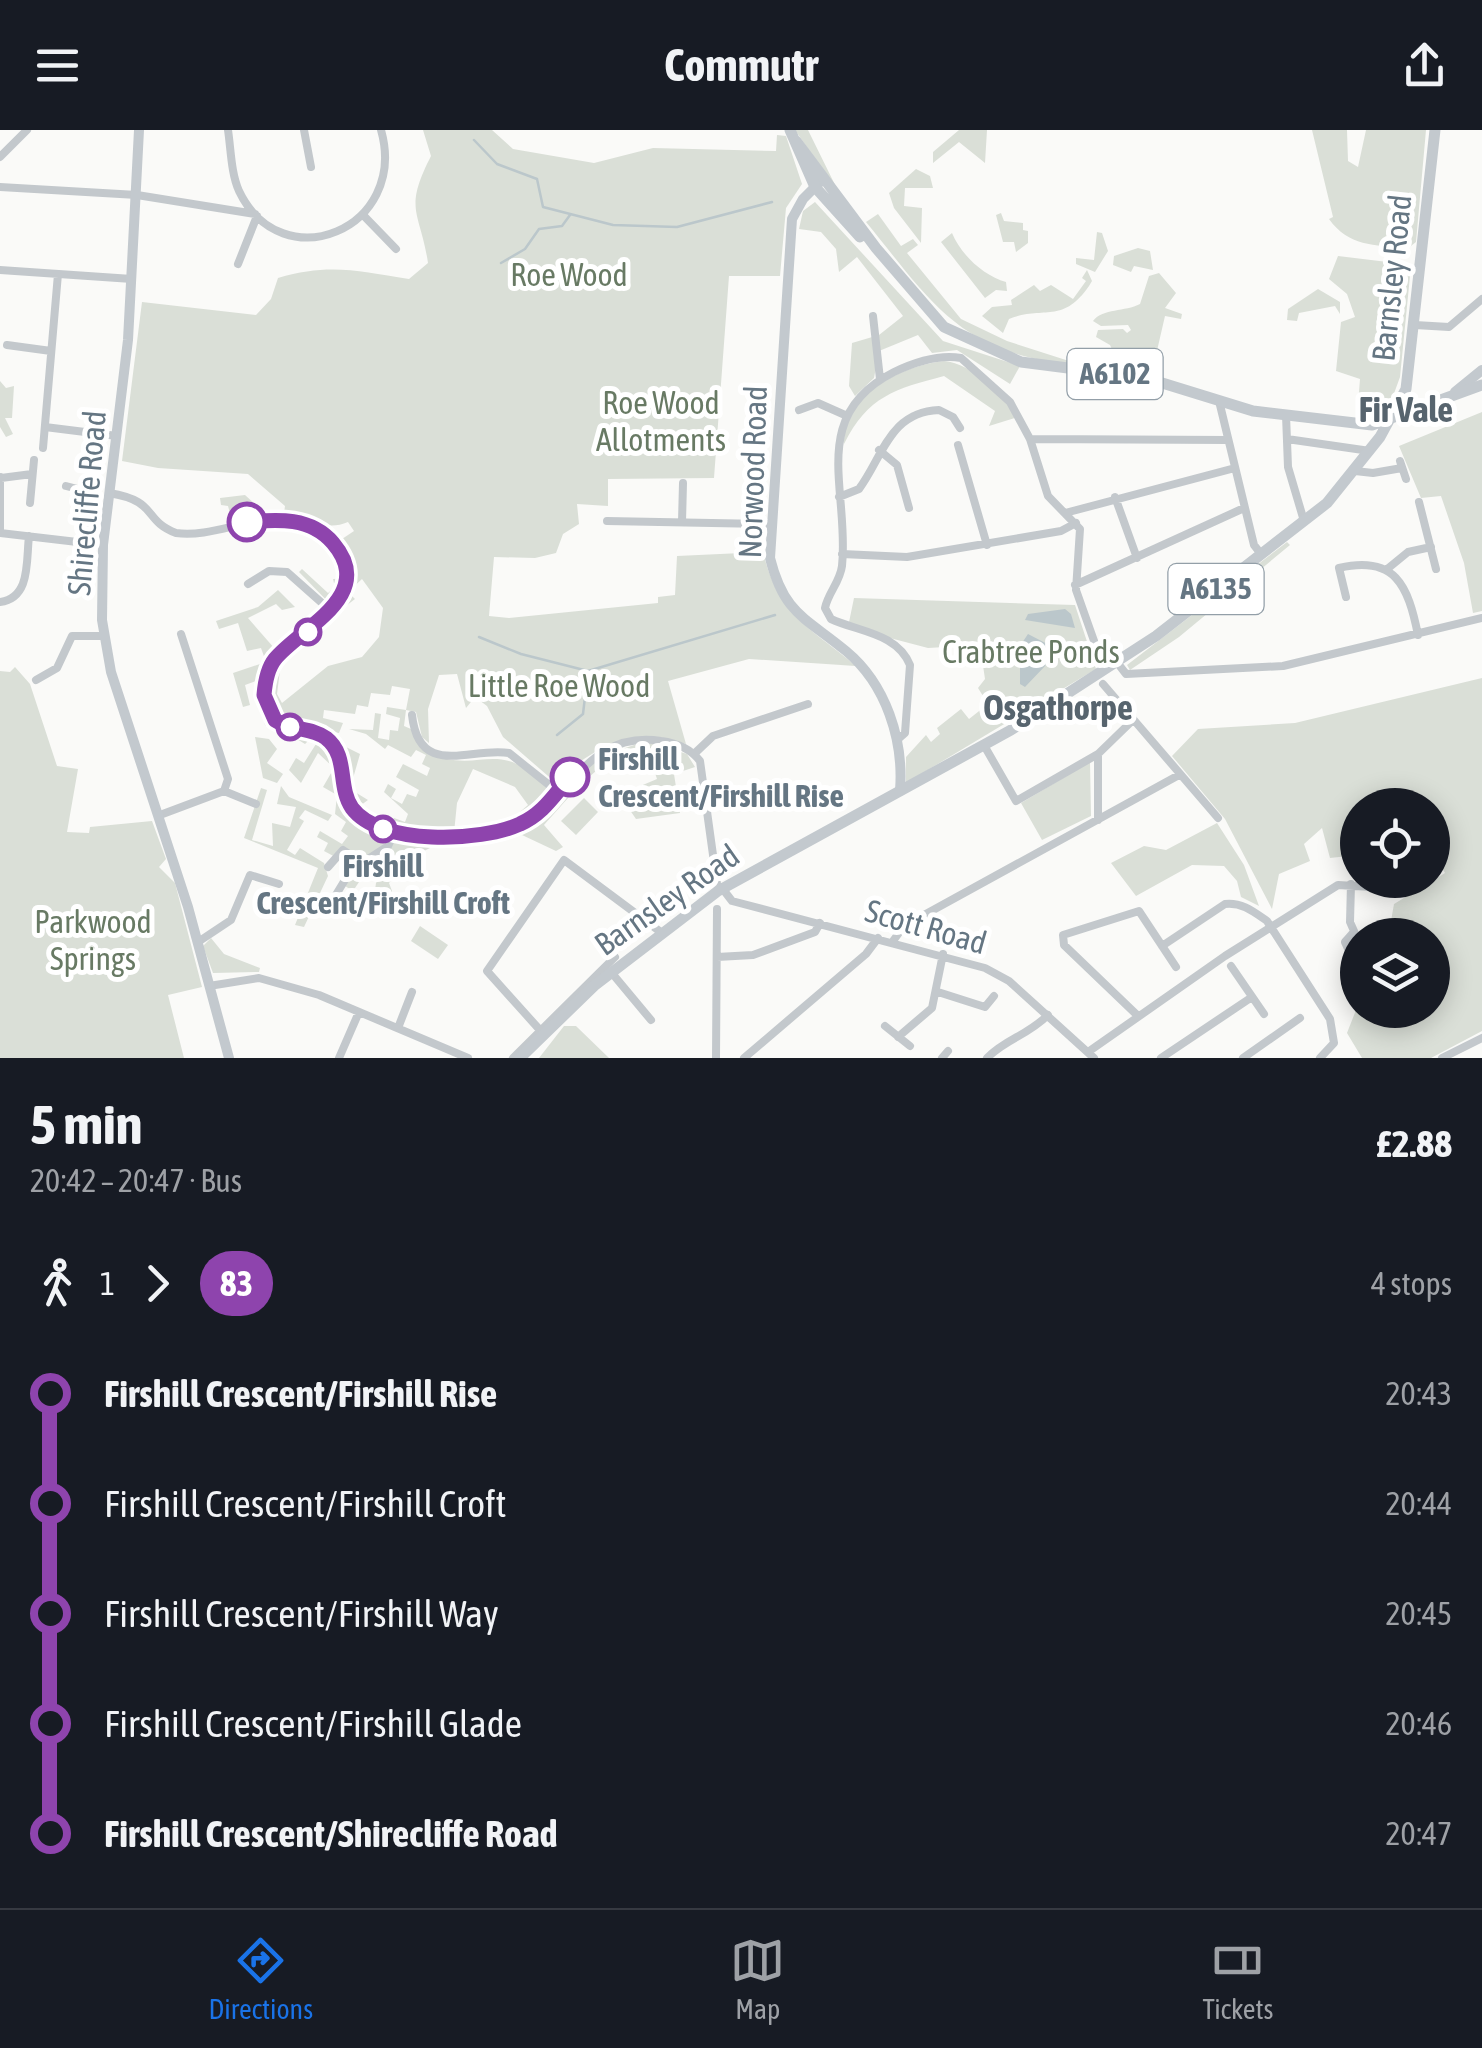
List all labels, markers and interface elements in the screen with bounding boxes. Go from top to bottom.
icon: menu [30,38,85,93]
icon: share [1397,38,1452,93]
text: Commutr [664,39,818,91]
street label: Barnsley Road [1364,193,1419,363]
park label: Roe Wood [510,256,628,293]
road number: A6102 [1068,349,1162,399]
park label: Roe Wood Allotments [596,384,726,458]
street label: Norwood Road [731,385,774,559]
district label: Fir Vale [1359,389,1453,429]
street label: Shirecliffe Road [60,409,113,597]
unlabelled marker [228,503,266,541]
road number: A6135 [1168,564,1264,614]
unlabelled marker [295,619,321,645]
park label: Crabtree Ponds [942,633,1120,670]
park label: Little Roe Wood [468,667,650,704]
district label: Osgathorpe [983,687,1133,727]
unlabelled marker [277,714,303,740]
place label: Firshill Crescent/Firshill Rise [598,740,844,814]
marker: Firshill Crescent/Firshill Rise [551,758,589,796]
map controls [1340,788,1450,1028]
button: locate [1340,788,1450,898]
marker: Firshill Crescent/Firshill Croft [370,816,396,842]
street label: Barnsley Road [588,836,746,963]
place label: Firshill Crescent/Firshill Croft [256,847,511,921]
street label: Scott Road [861,892,991,961]
park label: Parkwood Springs [34,903,152,977]
button: layers [1340,918,1450,1028]
text: 5 min [30,1093,142,1156]
text: £2.88 [1376,1122,1452,1165]
text: 20:42 – 20:47 · Bus [30,1162,242,1199]
icon: walk [30,1256,85,1311]
icon: forward [130,1256,185,1311]
text: 83 [220,1263,253,1303]
text: 1 [100,1265,115,1302]
text: 4 stops [1371,1265,1452,1302]
text: Firshill Crescent/Firshill Rise [104,1372,497,1415]
text: 20:43 [1386,1375,1452,1412]
text: Firshill Crescent/Firshill Croft [104,1482,507,1525]
text: 20:44 [1386,1485,1452,1522]
text: Firshill Crescent/Firshill Way [104,1592,499,1635]
text: 20:45 [1386,1595,1452,1632]
text: Firshill Crescent/Firshill Glade [104,1702,522,1745]
text: 20:46 [1386,1705,1452,1742]
text: Firshill Crescent/Shirecliffe Road [104,1812,558,1855]
text: 20:47 [1386,1815,1452,1852]
tab: Directions [209,1933,313,2025]
tab: Map [730,1933,785,2025]
tab: Tickets [1202,1933,1273,2025]

